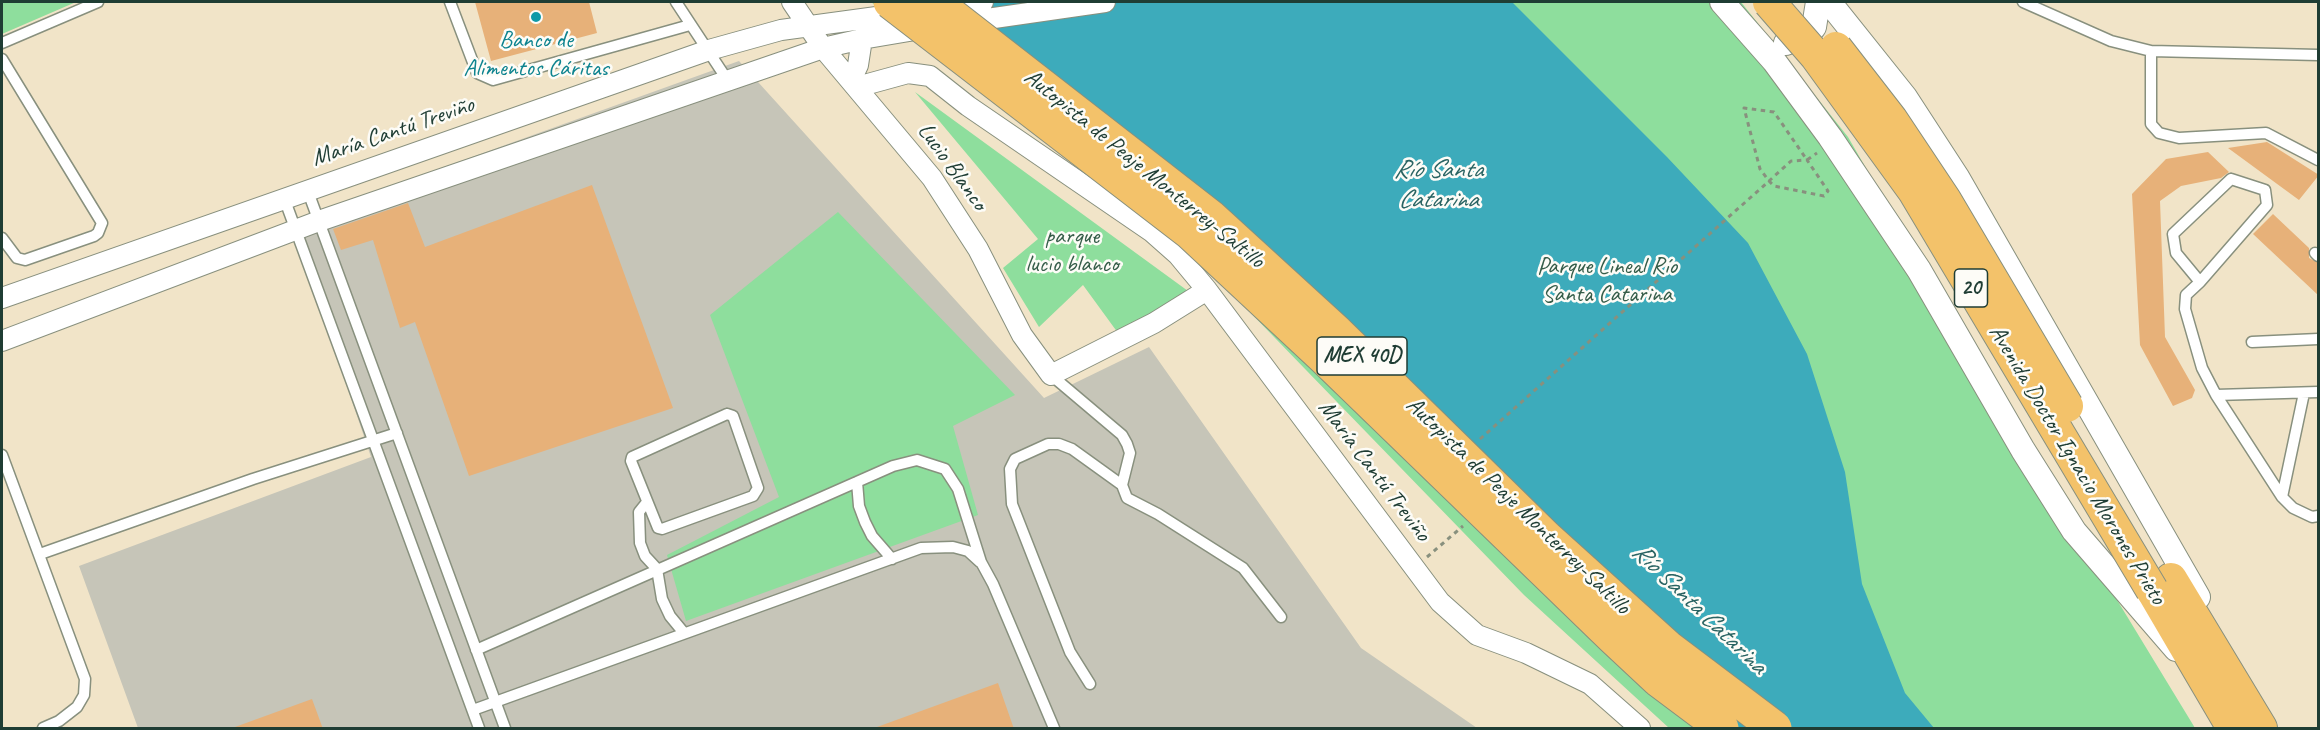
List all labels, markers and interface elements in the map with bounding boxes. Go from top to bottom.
marker: Banco de Alimentos Cáritas [529,10,543,24]
place label: Banco de Alimentos Cáritas [463,27,609,83]
street label: Autopista de Peaje Monterrey-Saltillo [1018,63,1270,275]
street label: María Cantú Treviño [308,91,478,173]
street label: Lucio Blanco [911,118,993,216]
water label: Río Santa Catarina [1394,154,1482,216]
park label: parque lucio blanco [1026,223,1118,279]
park label: Parque Lineal Río Santa Catarina [1537,253,1677,309]
road number: 20 [1954,269,1988,307]
street label: Avenida Doctor Ignacio Morones Prieto [1982,320,2172,610]
road number: MEX 40D [1317,337,1407,375]
street label: Autopista de Peaje Monterrey-Saltillo [1400,391,1636,621]
street label: María Cantú Treviño [1311,395,1437,547]
water label: Río Santa Catarina [1625,537,1773,681]

